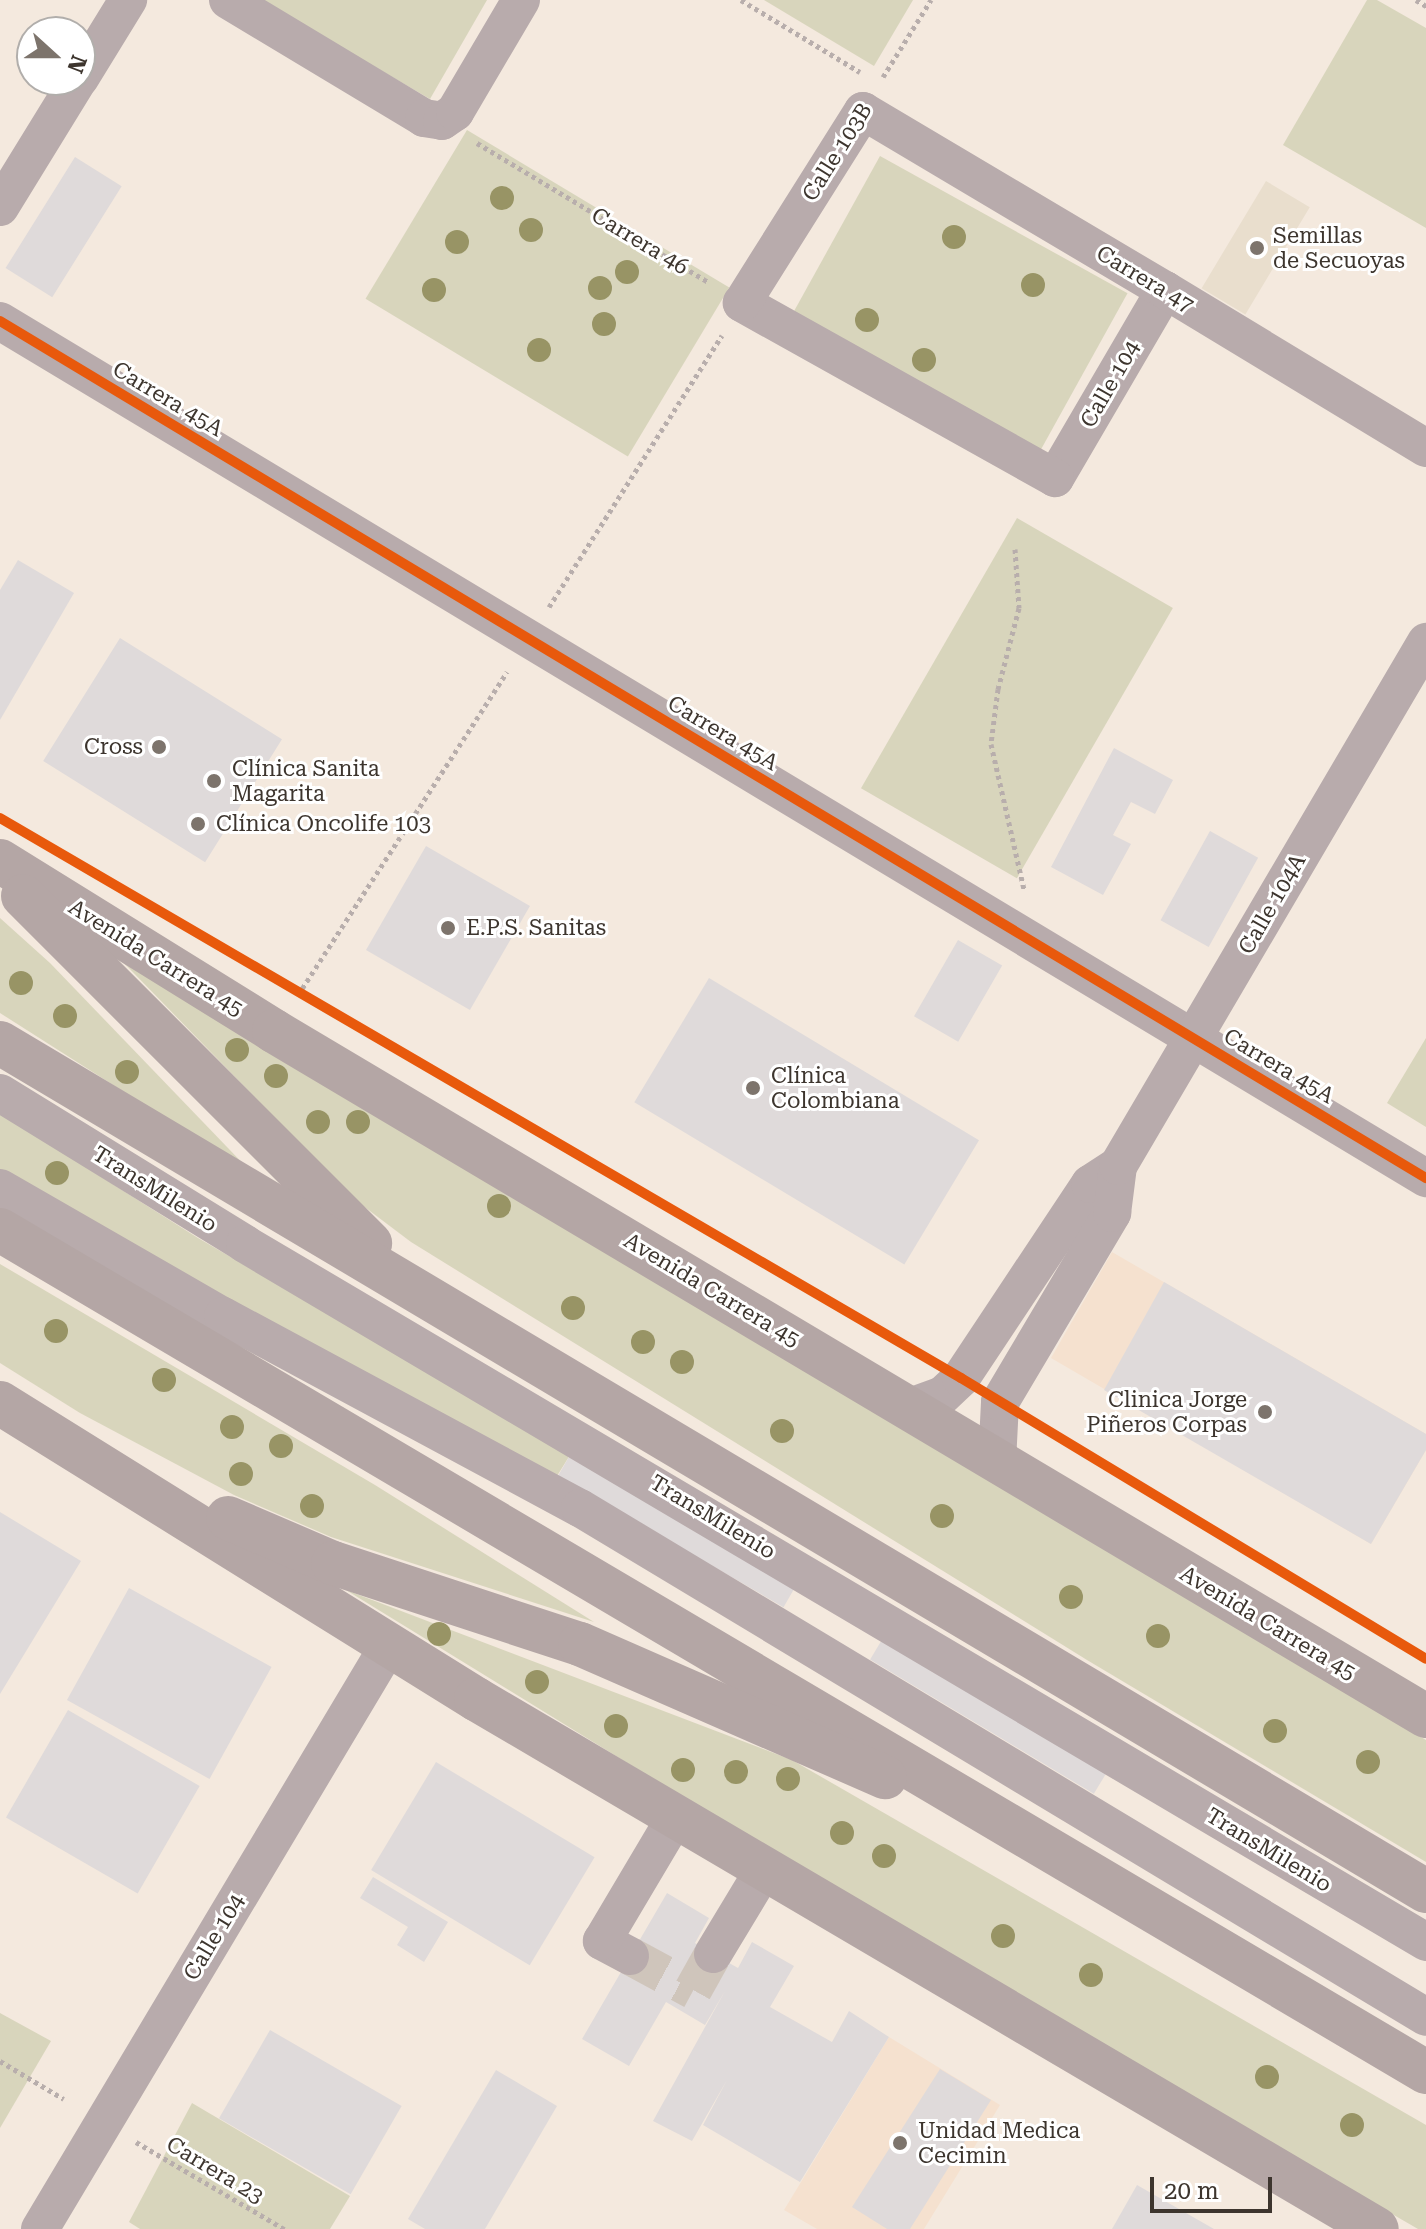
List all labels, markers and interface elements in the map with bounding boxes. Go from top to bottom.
north arrow [16,16,96,96]
text: N [62,52,92,76]
street label: Calle 103B [796,98,878,206]
street label: Carrera 46 [587,202,693,280]
place label: Semillas de Secuoyas [1273,222,1405,274]
marker: Semillas de Secuoyas [1248,239,1266,257]
street label: Carrera 47 [1092,240,1198,318]
street label: Calle 104 [1075,336,1145,432]
street label: Carrera 45A [108,356,228,442]
street label: Carrera 45A [663,690,783,776]
place label: Cross [84,734,143,760]
marker: Cross [150,738,168,756]
place label: Clínica Sanita Magarita [232,755,380,806]
marker: Clínica Sanita Magarita [203,770,225,792]
place label: Clínica Oncolife 103 [216,811,431,837]
marker: Clínica Oncolife 103 [187,813,209,835]
street label: Calle 104A [1233,849,1311,959]
street label: Avenida Carrera 45 [64,894,248,1022]
place label: E.P.S. Sanitas [466,915,606,941]
marker: E.P.S. Sanitas [437,917,459,939]
street label: Carrera 45A [1219,1023,1339,1109]
place label: Clínica Colombiana [771,1062,900,1114]
marker: Clínica Colombiana [742,1077,764,1099]
street label: TransMilenio [88,1140,222,1238]
street label: Avenida Carrera 45 [619,1227,805,1353]
place label: Clinica Jorge Piñeros Corpas [1086,1386,1247,1438]
marker: Clinica Jorge Piñeros Corpas [1254,1401,1276,1423]
street label: TransMilenio [646,1469,780,1565]
street label: Avenida Carrera 45 [1175,1560,1361,1686]
street label: TransMilenio [1202,1802,1336,1898]
street label: Calle 104 [178,1889,250,1985]
place label: Unidad Medica Cecimin [918,2117,1080,2168]
street label: Carrera 23 [162,2131,268,2209]
marker: Unidad Medica Cecimin [889,2132,911,2154]
scale bar [1154,2161,1276,2211]
text: 20 m [1164,2177,1219,2205]

